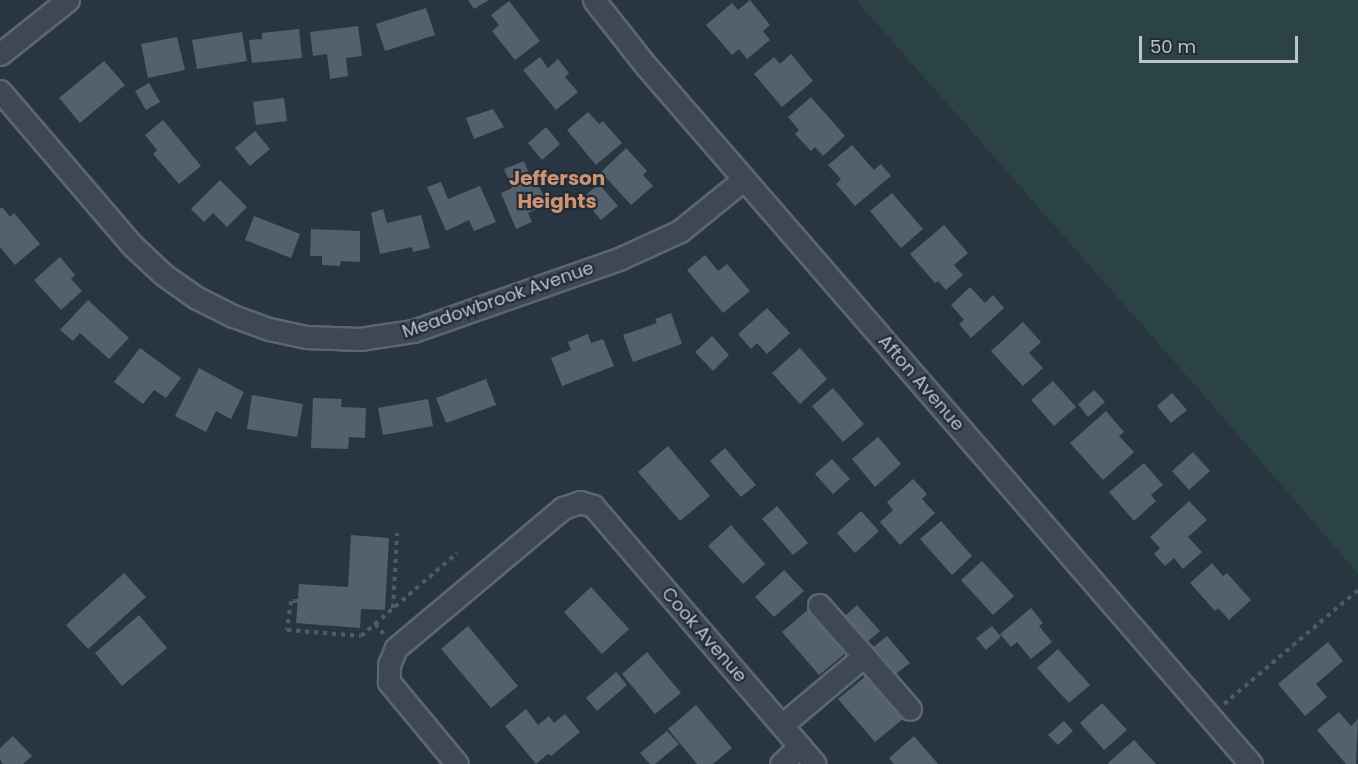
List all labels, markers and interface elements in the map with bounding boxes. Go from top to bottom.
scale bar [1142,24,1301,62]
text: 50 m [1150,34,1196,59]
district label: Jefferson Heights [509,167,605,214]
street label: Meadowbrook Avenue [400,257,596,343]
street label: Afton Avenue [873,331,969,435]
street label: Cook Avenue [657,583,751,687]

